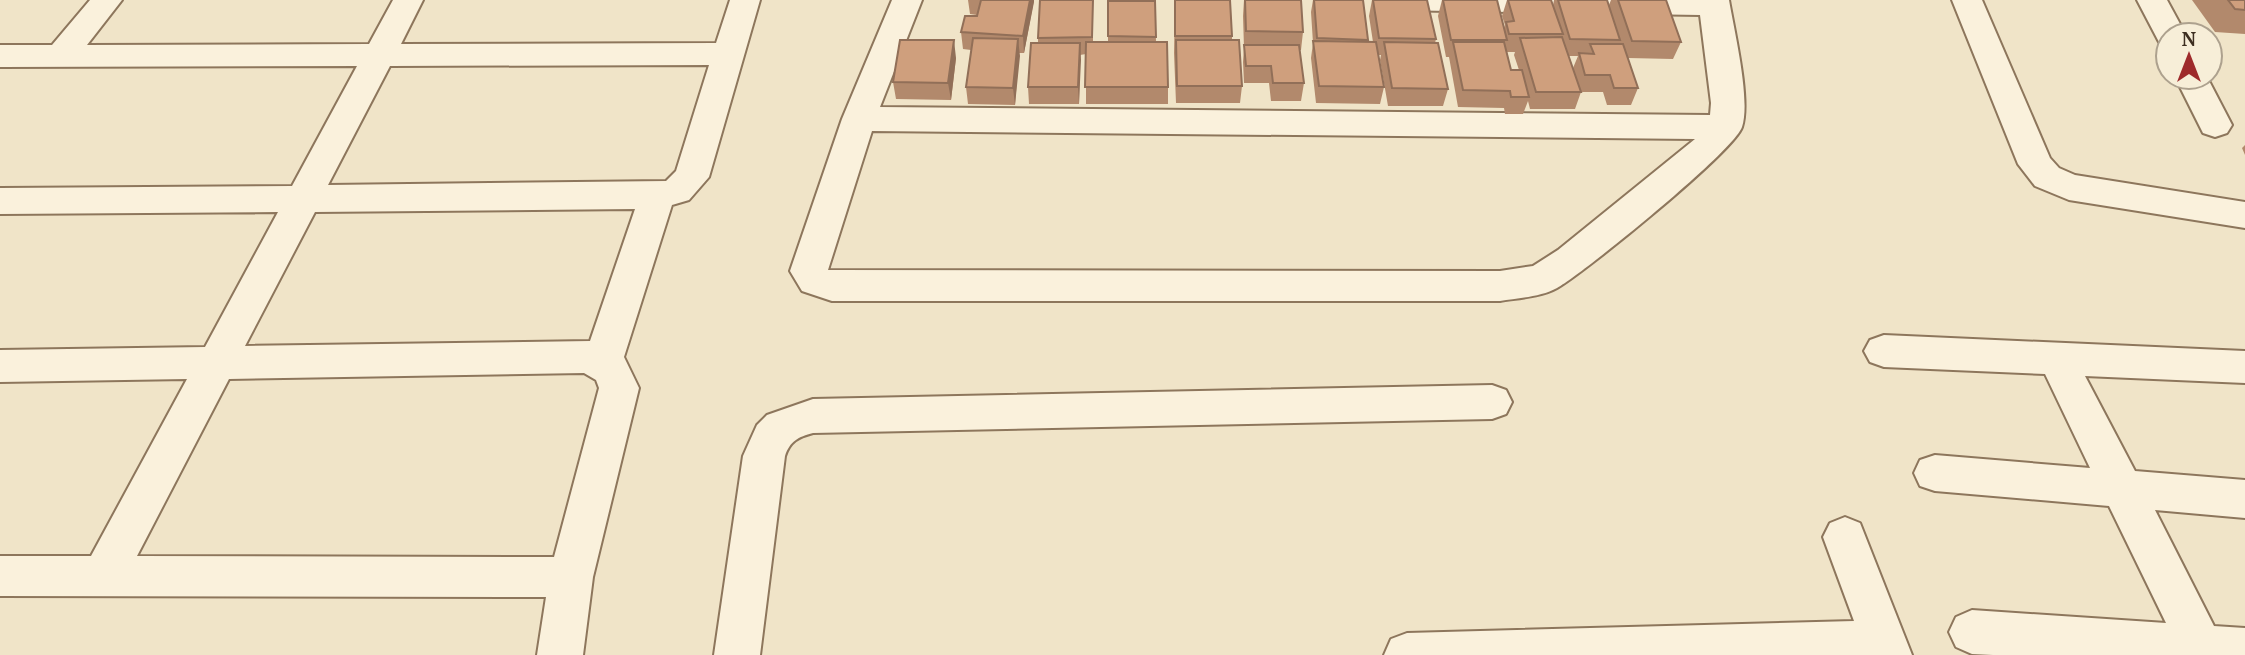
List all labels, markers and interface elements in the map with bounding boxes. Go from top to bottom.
north arrow [2154,21,2224,91]
text: N [2182,26,2197,51]

